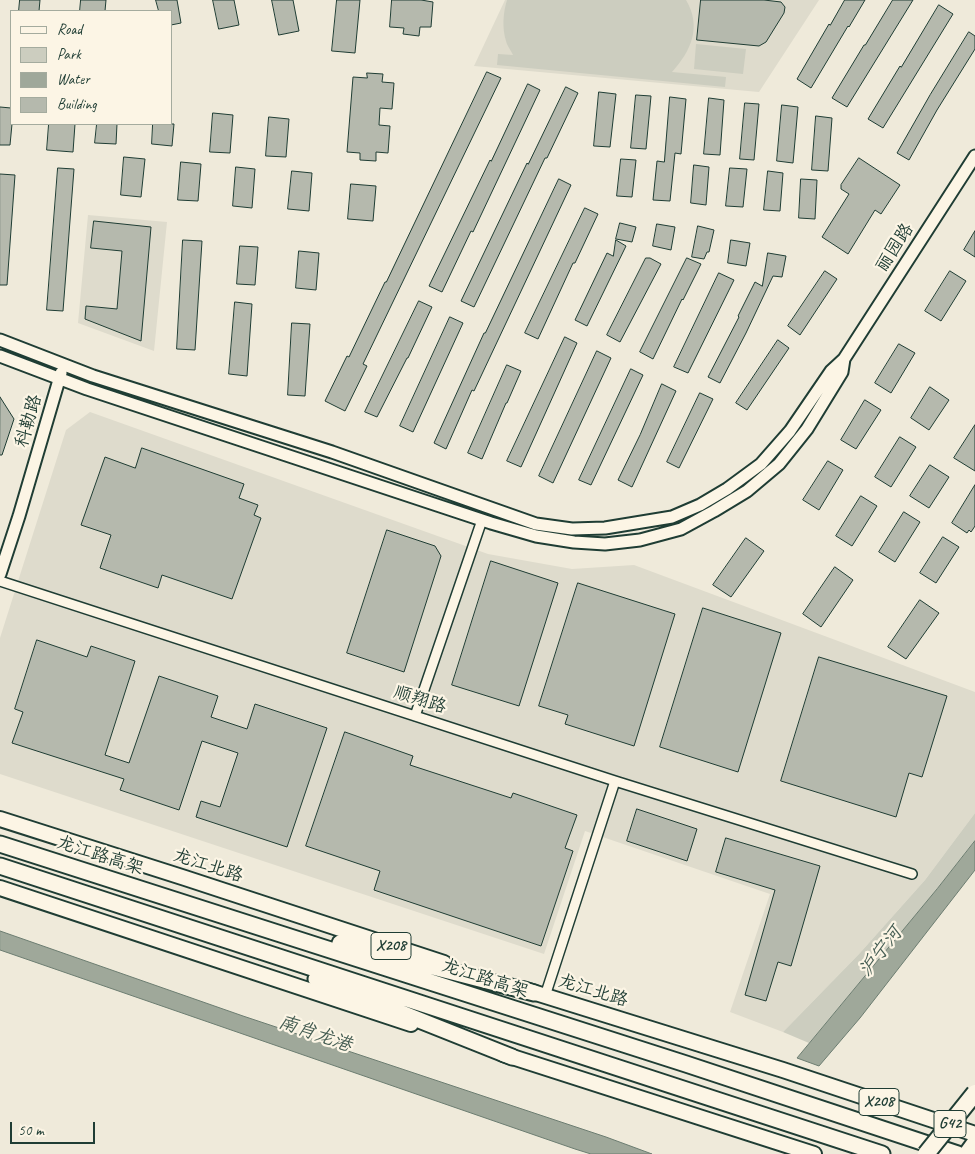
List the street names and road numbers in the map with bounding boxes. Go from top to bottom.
street label: 丽园路 [871,219,919,277]
street label: 科勒路 [11,392,47,450]
street label: 顺翔路 [391,681,449,719]
street label: 龙江路高架 [54,832,146,880]
street label: 龙江北路 [170,845,246,887]
road number: X208 [371,932,411,959]
street label: 龙江路高架 [439,955,531,1003]
street label: 龙江北路 [555,970,631,1012]
road number: X208 [859,1088,899,1116]
road number: G42 [934,1110,966,1138]

